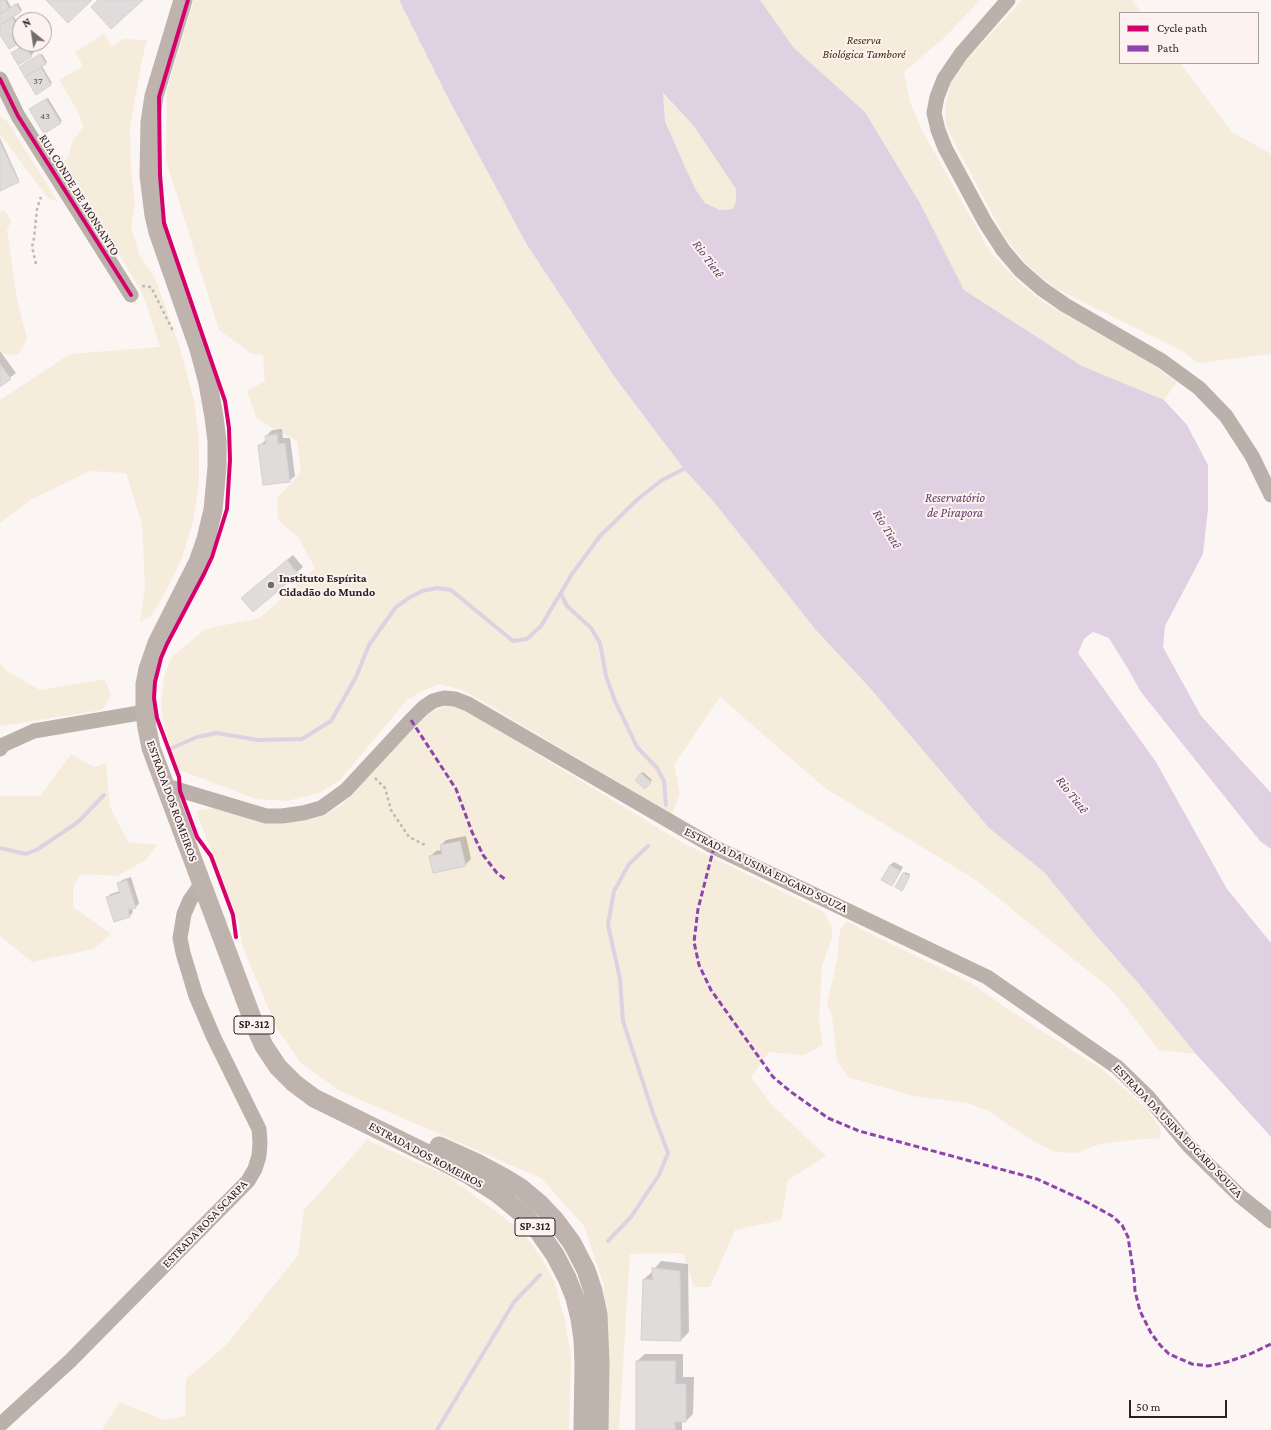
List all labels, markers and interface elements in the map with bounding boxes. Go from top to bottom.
north arrow [12,12,52,52]
legend [1119,12,1259,64]
text: N [20,15,33,30]
text: Cycle path [1157,21,1207,35]
park label: Reserva Biológica Tamboré [822,33,906,61]
text: Path [1157,41,1179,55]
house number: 37 [33,75,43,87]
house number: 43 [40,110,50,122]
street label: RUA CONDE DE MONSANTO [36,132,122,258]
water label: Rio Tietê [689,237,727,281]
water label: Reservatório de Pirapora [925,490,985,521]
water label: Rio Tietê [869,507,905,551]
place label: Instituto Espírita Cidadão do Mundo [279,571,375,599]
marker: Instituto Espírita Cidadão do Mundo [266,580,276,590]
street label: ESTRADA DOS ROMEIROS [143,739,201,863]
water label: Rio Tietê [1053,773,1091,817]
street label: ESTRADA DA USINA EDGARD SOUZA [682,824,850,916]
road number: SP-312 [234,1016,274,1034]
street label: ESTRADA DA USINA EDGARD SOUZA [1110,1061,1246,1201]
street label: ESTRADA DOS ROMEIROS [366,1119,486,1191]
street label: ESTRADA ROSA SCARPA [159,1177,251,1271]
road number: SP-312 [515,1218,555,1236]
scale bar [1131,1392,1229,1418]
text: 50 m [1136,1400,1160,1414]

